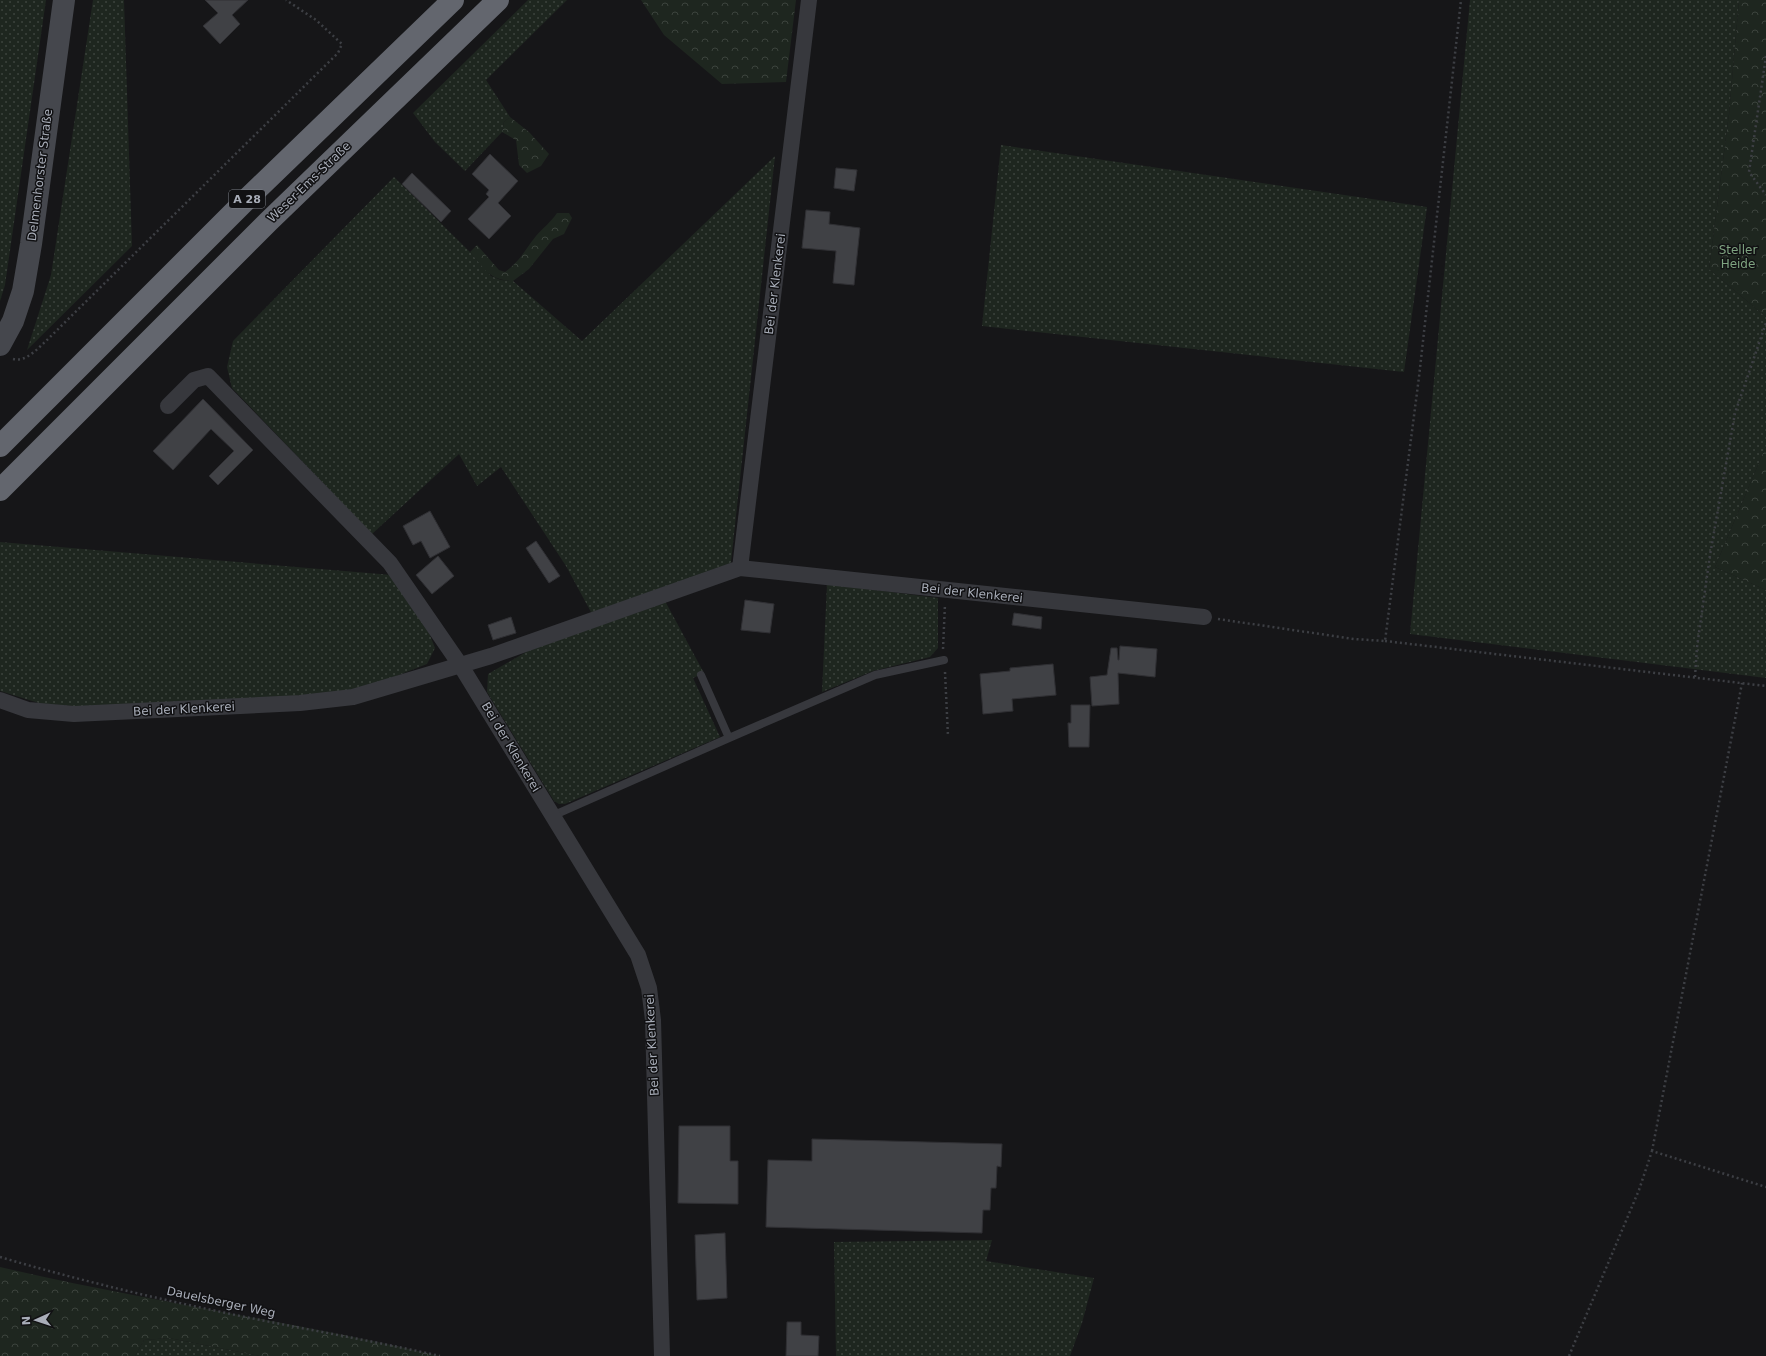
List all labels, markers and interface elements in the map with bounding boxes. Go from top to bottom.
street label: Delmenhorster Straße [25,108,55,242]
street label: Weser-Ems-Straße [265,139,353,225]
road number: A 28 [229,190,265,208]
street label: Bei der Klenkerei [762,233,788,335]
park label: Steller Heide [1719,243,1757,271]
street label: Bei der Klenkerei [921,581,1023,605]
street label: Bei der Klenkerei [133,699,235,719]
street label: Bei der Klenkerei [479,700,543,794]
street label: Bei der Klenkerei [642,994,662,1096]
street label: Dauelsberger Weg [165,1284,277,1320]
north arrow [16,1300,56,1340]
text: N [20,1316,33,1325]

